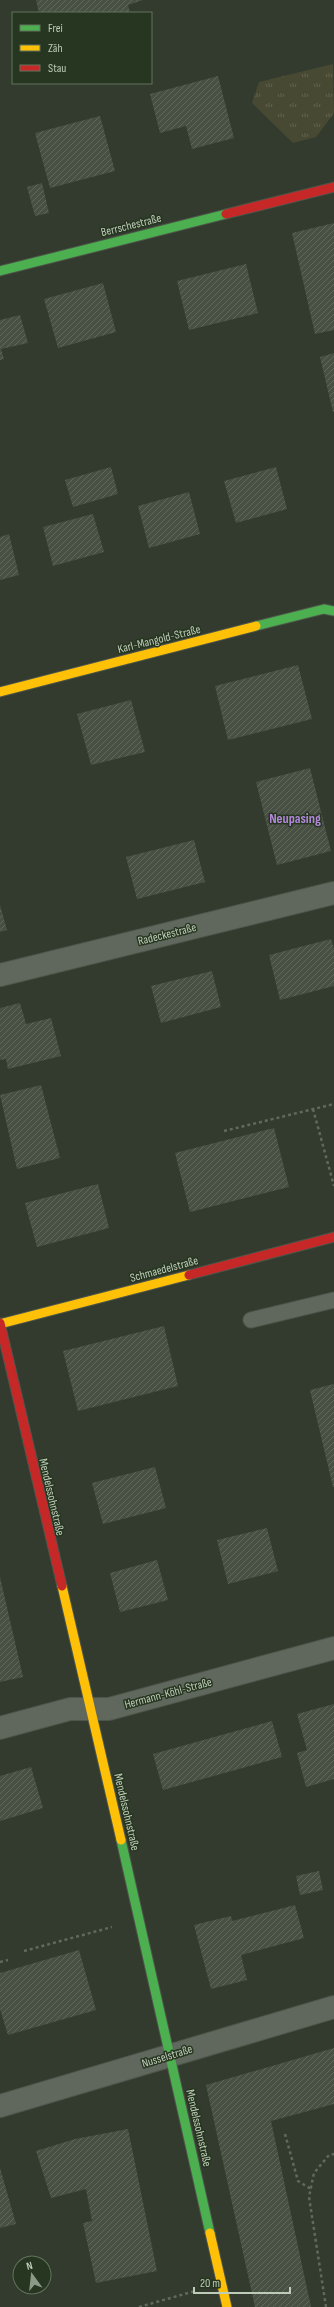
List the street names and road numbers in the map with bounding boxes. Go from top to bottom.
street label: Berrschestraße [99,211,163,240]
street label: Karl-Mangold-Straße [116,622,202,657]
street label: Radeckestraße [136,920,198,949]
street label: Schmaedelstraße [128,1253,200,1286]
street label: Mendelssohnstraße [35,1457,68,1537]
street label: Hermann-Köhl-Straße [123,1675,214,1712]
street label: Mendelssohnstraße [110,1772,143,1852]
street label: Nusselstraße [140,2042,195,2071]
street label: Mendelssohnstraße [182,2088,215,2168]

